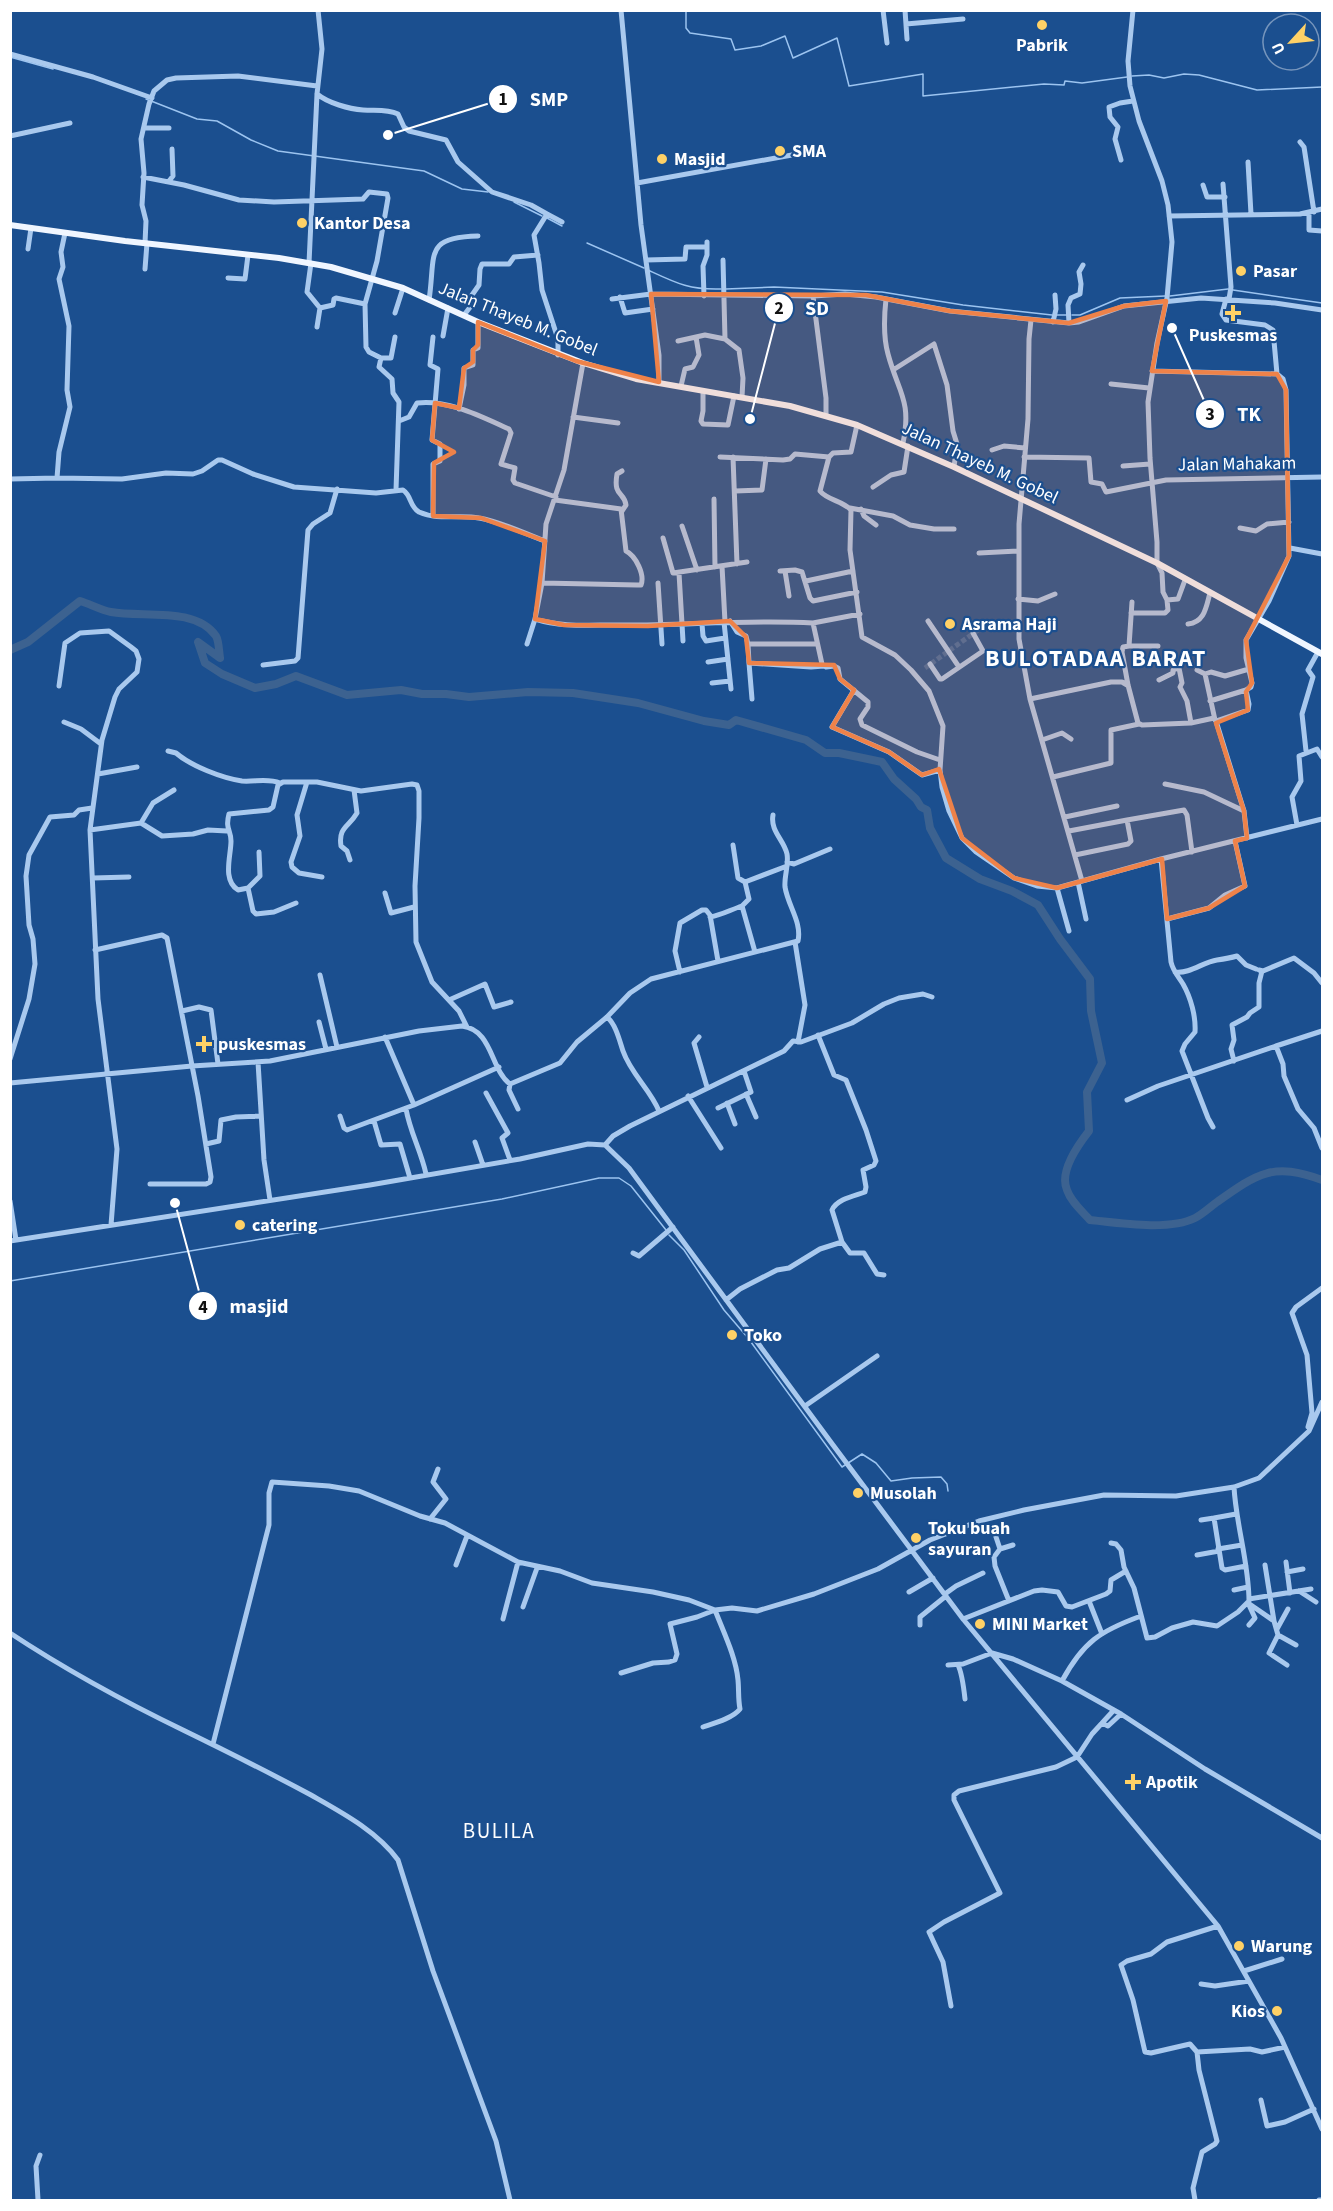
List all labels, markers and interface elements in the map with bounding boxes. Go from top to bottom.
north arrow [1261,12,1321,72]
marker: Pabrik [1035,18,1049,32]
place label: Pabrik [1016,33,1068,58]
text: U [1266,39,1291,58]
callout: SMP [488,80,580,118]
text: SMP [530,86,568,114]
text: 1 [498,87,508,112]
place label: SMA [792,139,827,164]
marker: SMA [773,144,787,158]
place label: Masjid [674,147,725,172]
marker: Masjid [655,152,669,166]
place label: Kantor Desa [314,211,410,236]
marker: Kantor Desa [295,216,309,230]
place label: Pasar [1253,259,1298,284]
marker: Pasar [1234,264,1248,278]
street label: Jalan Thayeb M. Gobel [435,276,601,362]
callout: SD [764,289,841,327]
text: SD [805,295,829,323]
text: 2 [774,296,784,321]
marker: Puskesmas [1224,304,1242,322]
place label: Puskesmas [1189,323,1277,348]
callout: TK [1195,395,1273,433]
text: TK [1237,401,1261,429]
text: 3 [1205,402,1215,427]
street label: Jalan Thayeb M. Gobel [898,416,1062,510]
street label: Jalan Mahakam [1178,450,1296,478]
place label: Asrama Haji [961,612,1057,637]
marker: Asrama Haji [943,617,957,631]
district label: BULOTADAA BARAT [985,641,1207,676]
place label: puskesmas [218,1032,306,1057]
marker: puskesmas [195,1035,213,1053]
place label: catering [252,1213,318,1238]
marker: catering [233,1218,247,1232]
callout: masjid [188,1287,301,1325]
text: masjid [229,1293,289,1321]
text: 4 [198,1295,208,1320]
place label: Toko [744,1323,782,1348]
marker: Toko [725,1328,739,1342]
place label: Musolah [870,1481,937,1506]
marker: Musolah [851,1486,865,1500]
place label: Toku buah sayuran [928,1516,1010,1562]
marker: Toku buah sayuran [909,1531,923,1545]
place label: MINI Market [992,1612,1088,1637]
marker: MINI Market [973,1617,987,1631]
place label: Apotik [1145,1770,1198,1795]
marker: Apotik [1124,1773,1142,1791]
district label: BULILA [463,1816,535,1846]
place label: Warung [1251,1934,1313,1959]
marker: Warung [1232,1939,1246,1953]
place label: Kios [1231,1999,1265,2024]
marker: Kios [1270,2004,1284,2018]

